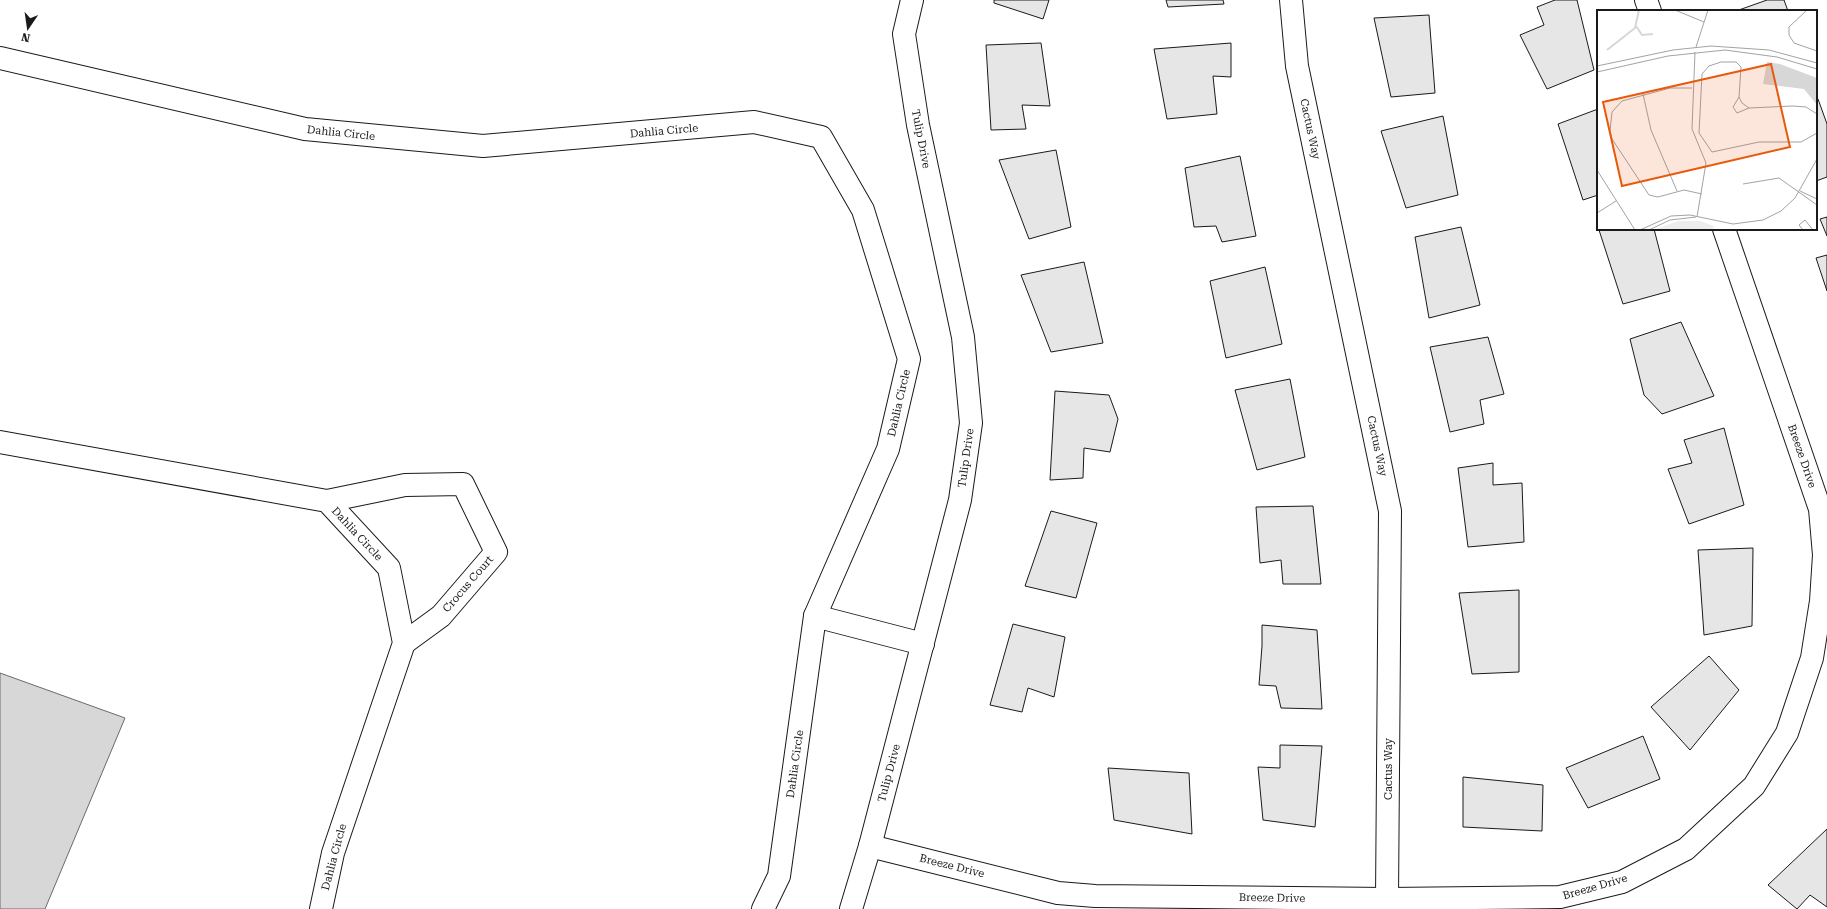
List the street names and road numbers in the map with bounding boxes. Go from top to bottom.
street label: Cactus Way [1297,97,1323,161]
street label: Tulip Drive [909,108,933,170]
street label: Dahlia Circle [629,122,699,140]
street label: Dahlia Circle [306,123,376,143]
street label: Dahlia Circle [885,368,913,438]
street label: Cactus Way [1364,414,1390,478]
street label: Breeze Drive [1785,422,1819,490]
street label: Tulip Drive [955,428,977,488]
street label: Dahlia Circle [329,504,385,564]
street label: Crocus Court [440,553,496,615]
street label: Dahlia Circle [784,729,806,799]
street label: Cactus Way [1382,738,1395,800]
street label: Tulip Drive [875,742,903,804]
street label: Dahlia Circle [319,822,349,892]
street label: Breeze Drive [918,852,986,880]
street label: Breeze Drive [1561,872,1629,902]
street label: Breeze Drive [1239,891,1305,905]

